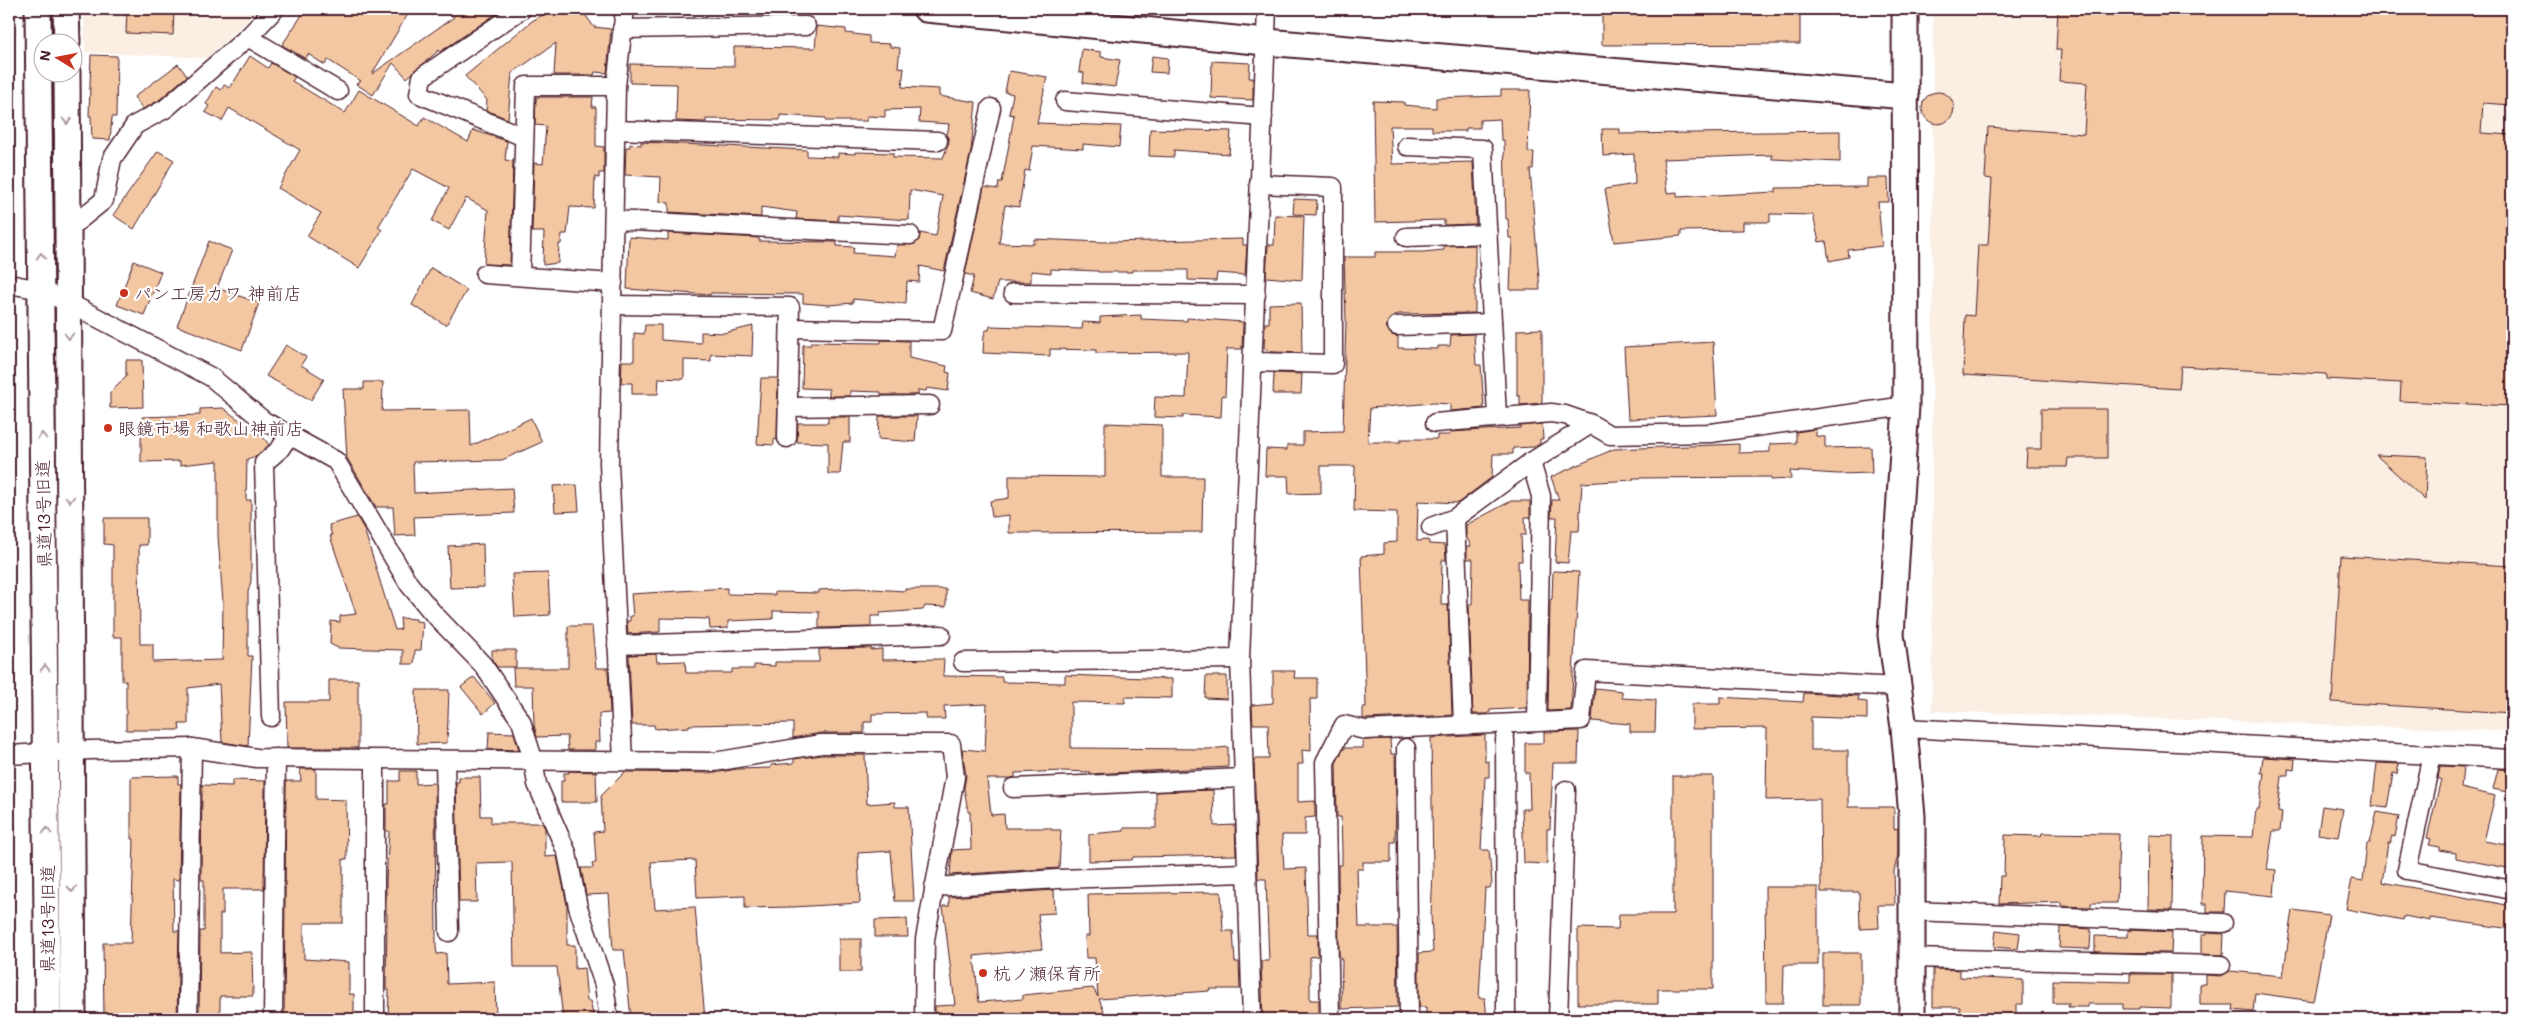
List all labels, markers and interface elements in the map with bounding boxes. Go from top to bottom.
north arrow [32,32,82,82]
text: N [34,49,55,63]
one-way arrow [62,118,72,125]
one-way arrow [35,251,46,259]
place label: パン工房カワ 神前店 [134,281,302,305]
marker: パン工房カワ 神前店 [118,287,130,299]
one-way arrow [64,332,74,340]
place label: 眼鏡市場 和歌山神前店 [118,416,304,440]
marker: 眼鏡市場 和歌山神前店 [102,422,114,434]
one-way arrow [36,431,47,439]
street label: 県道13号旧道 [30,460,56,568]
one-way arrow [65,495,75,503]
one-way arrow [40,664,50,672]
one-way arrow [42,826,52,834]
street label: 県道13号旧道 [35,865,59,973]
one-way arrow [67,885,77,893]
place label: 杭ノ瀬保育所 [993,961,1101,985]
marker: 杭ノ瀬保育所 [977,967,989,979]

